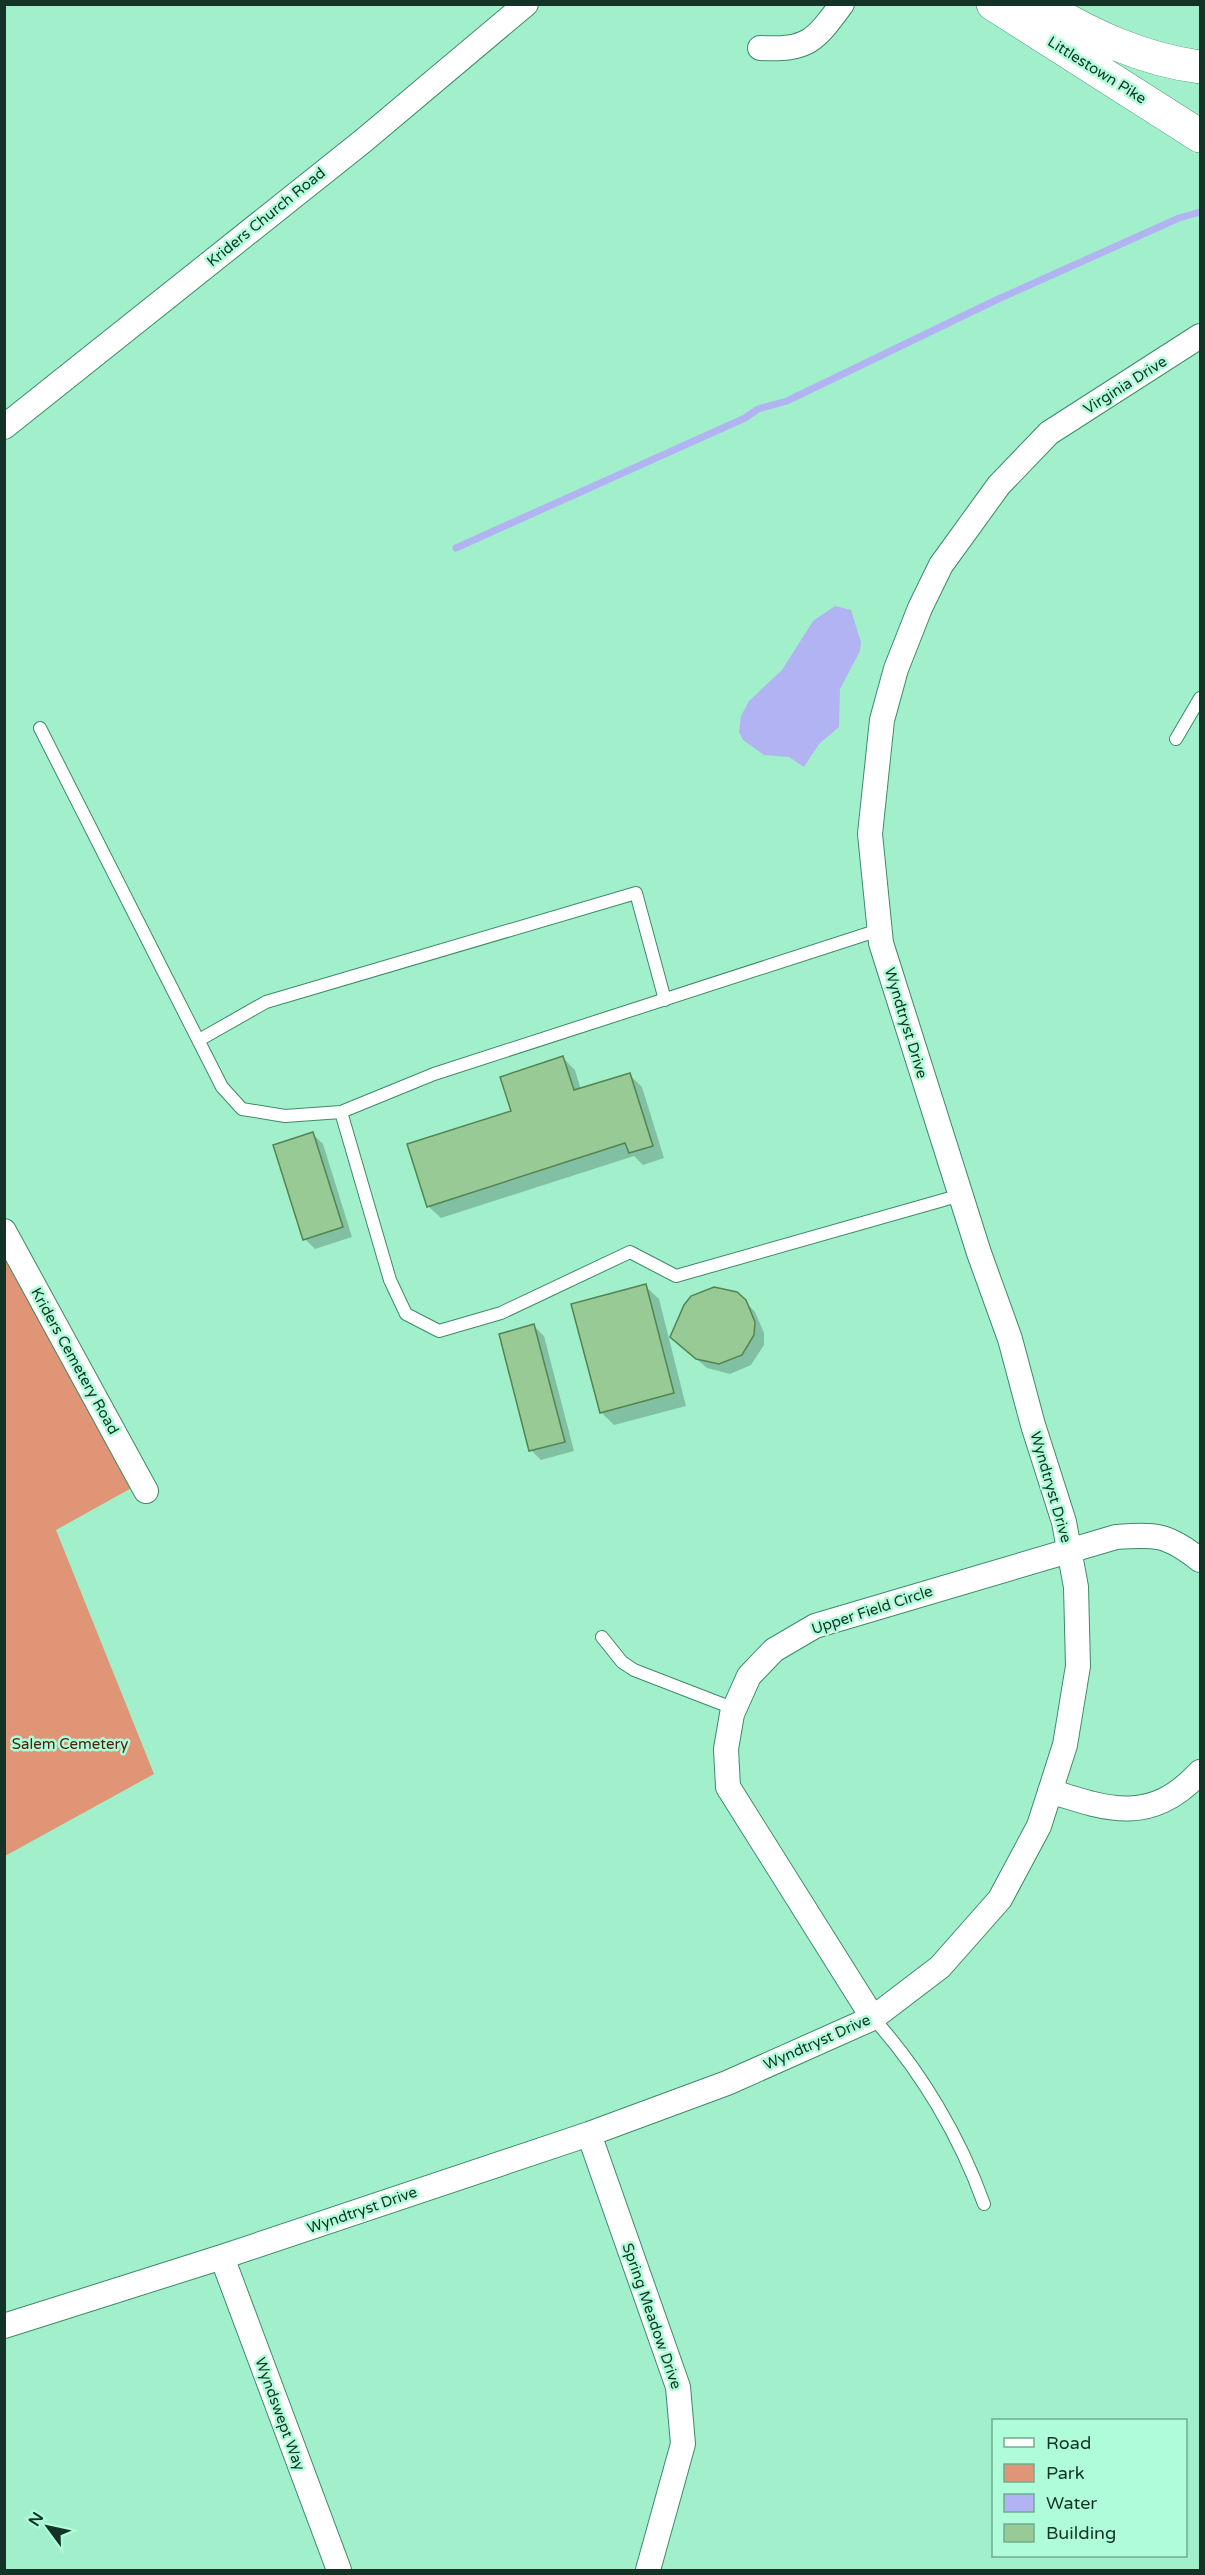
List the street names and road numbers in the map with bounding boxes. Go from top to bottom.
street label: Littlestown Pike [1044,32,1150,108]
street label: Kriders Church Road [203,164,329,270]
street label: Virginia Drive [1080,352,1170,418]
street label: Wyndtryst Drive [881,965,931,1081]
street label: Kriders Cemetery Road [27,1285,123,1437]
street label: Wyndtryst Drive [1027,1429,1075,1545]
street label: Upper Field Circle [809,1582,935,1638]
street label: Wyndtryst Drive [761,2010,873,2074]
street label: Wyndtryst Drive [305,2183,419,2237]
street label: Spring Meadow Drive [619,2241,685,2391]
street label: Wyndswept Way [251,2355,309,2473]

